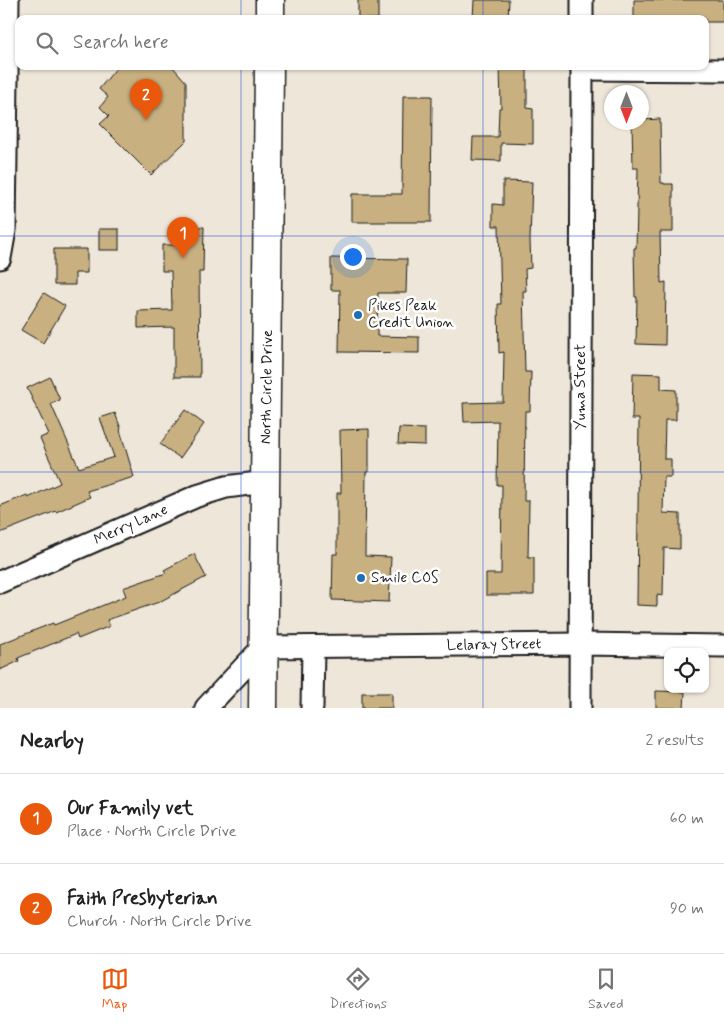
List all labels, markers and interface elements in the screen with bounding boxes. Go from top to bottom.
search box [15,15,709,70]
icon: search [33,29,61,57]
text: Search here [73,30,169,55]
pin: 2 [130,79,162,120]
north arrow [604,85,649,130]
pin: 1 [167,217,199,258]
your location [340,244,366,270]
place label: Pikes Peak Credit Union [368,296,455,333]
marker: Pikes Peak Credit Union [352,309,364,321]
street label: North Circle Drive [256,330,278,444]
street label: Yuma Street [571,344,591,430]
street label: Merry Lane [91,500,171,550]
place label: Smile COS [371,568,439,588]
marker: Smile COS [355,572,367,584]
street label: Lelaray Street [447,634,542,656]
map controls [664,648,709,693]
button: locate [664,648,709,693]
text: Nearby [20,727,84,755]
text: 2 results [646,730,704,751]
text: Our Family vet [67,796,193,821]
text: 1 [32,808,40,829]
text: 60 m [670,808,704,829]
text: Place · North Circle Drive [67,821,236,842]
text: Faith Presbyterian [67,886,218,911]
text: 2 [32,898,40,919]
text: 90 m [670,898,704,919]
text: Church · North Circle Drive [67,911,252,932]
tab: Map [101,965,129,1013]
tab: Directions [330,965,387,1013]
tab: Saved [588,965,623,1013]

